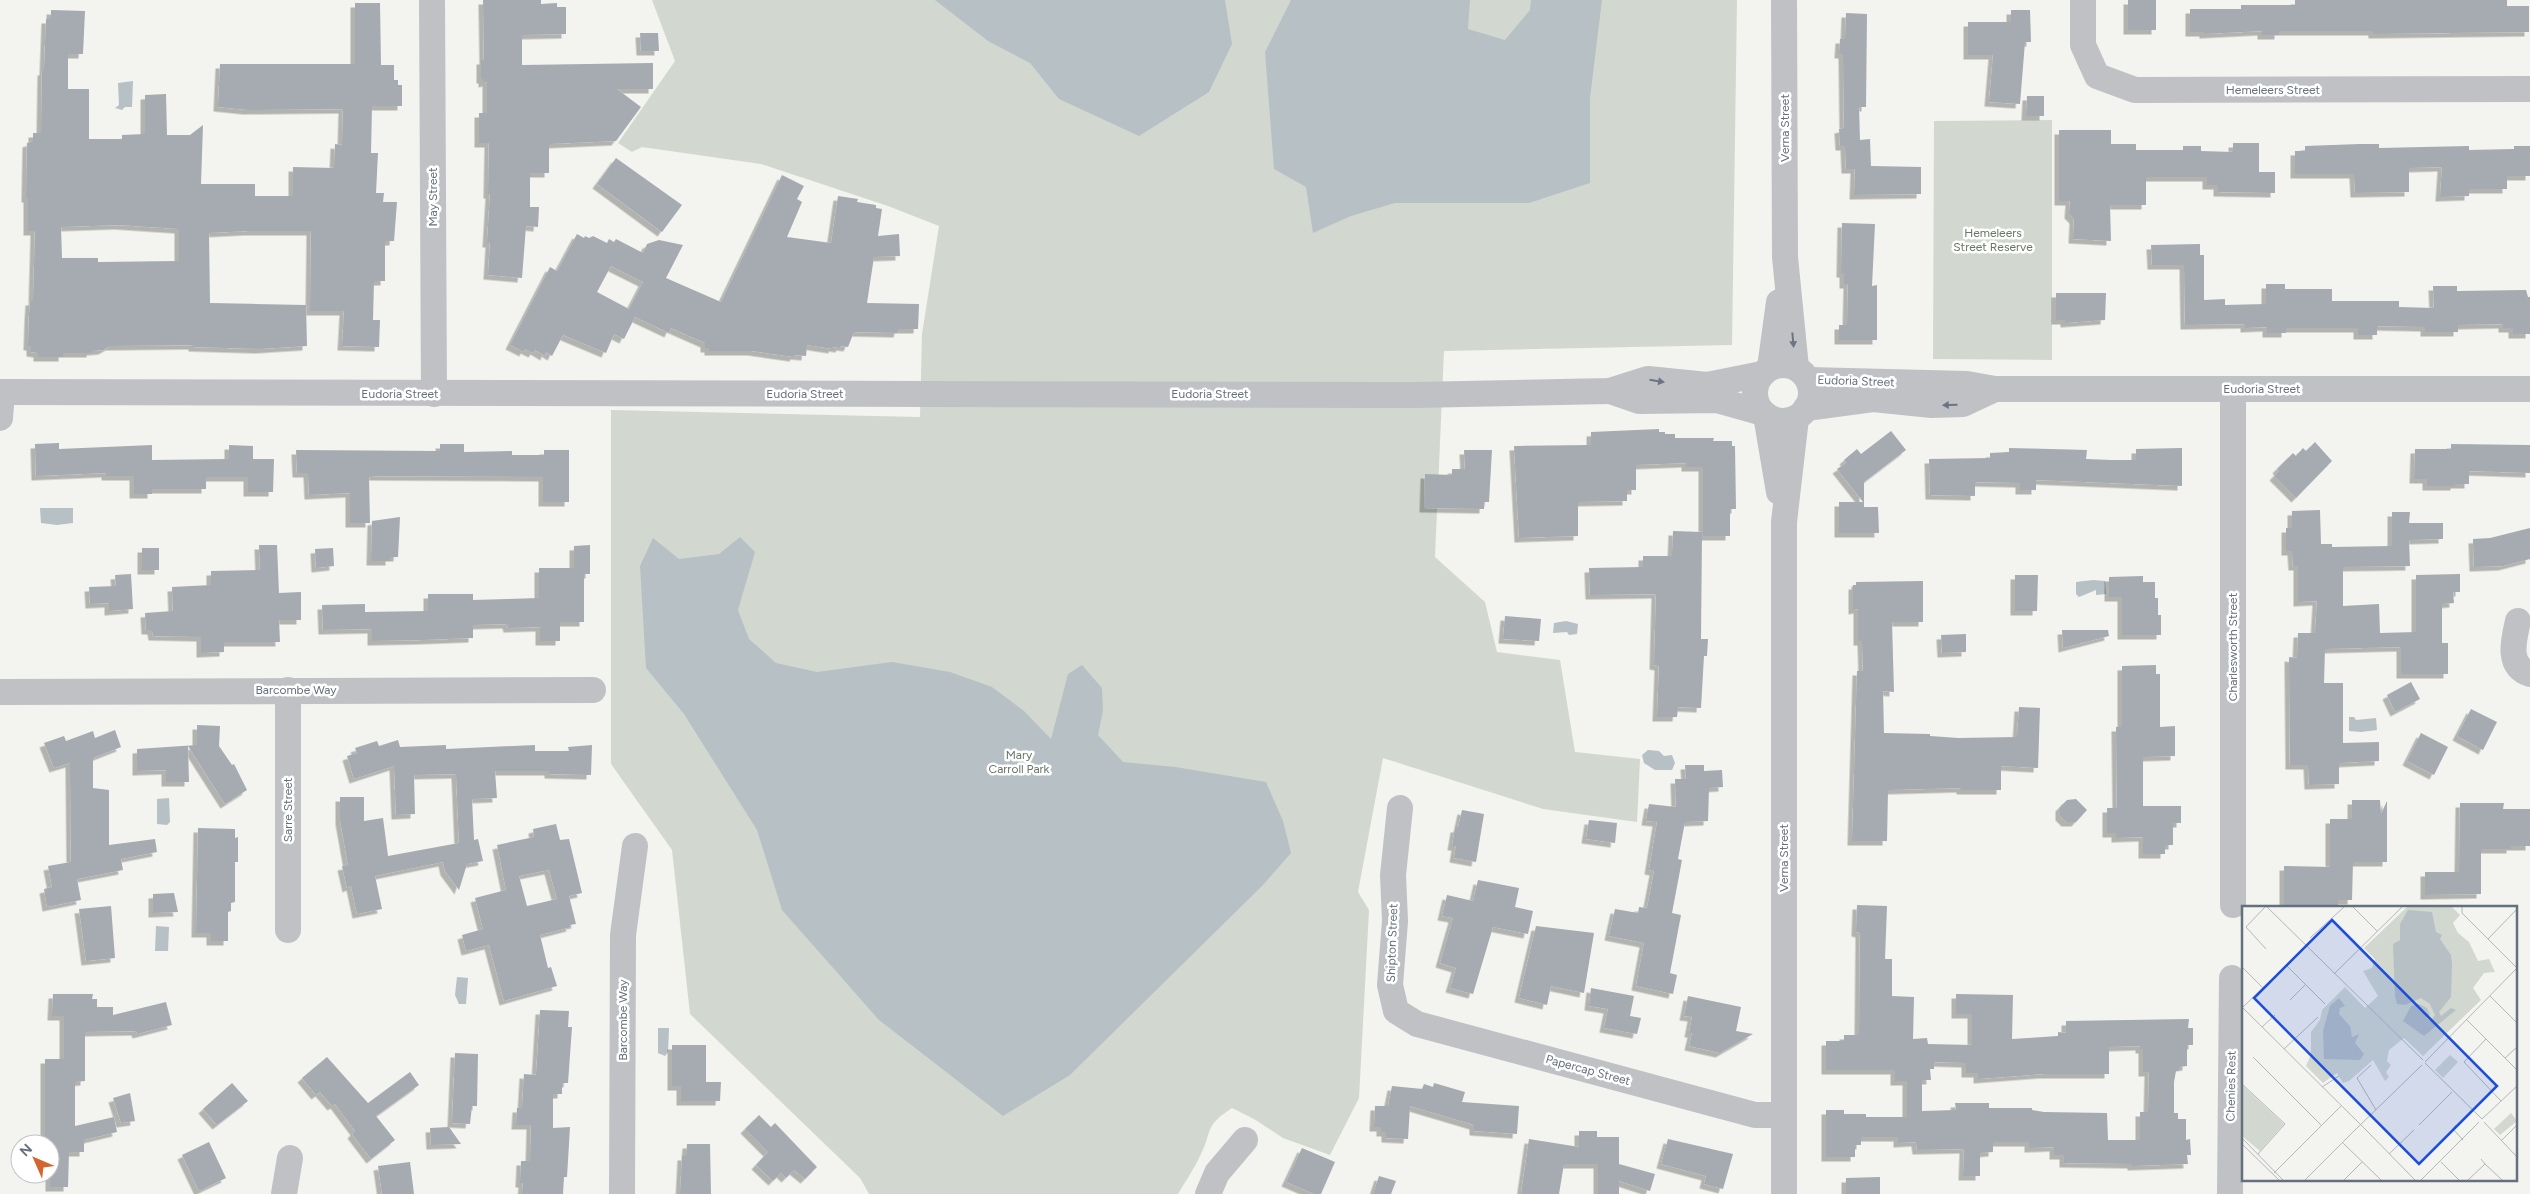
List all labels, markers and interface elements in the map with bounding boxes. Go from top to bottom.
street label: Hemeleers Street [2226,83,2321,97]
street label: Verna Street [1778,94,1792,162]
street label: May Street [426,167,440,227]
park label: Hemeleers Street Reserve [1953,226,2033,254]
one-way arrow [1789,333,1797,349]
street label: Eudoria Street [1817,373,1895,389]
one-way arrow [1650,377,1666,385]
street label: Eudoria Street [2223,382,2301,396]
street label: Eudoria Street [361,387,439,401]
street label: Eudoria Street [766,387,844,401]
street label: Eudoria Street [1171,387,1249,401]
one-way arrow [1941,401,1957,409]
street label: Charlesworth Street [2226,592,2240,701]
street label: Barcombe Way [255,683,337,697]
park label: Mary Carroll Park [989,748,1050,776]
street label: Sarre Street [281,777,295,842]
street label: Verna Street [1777,824,1791,892]
street label: Shipton Street [1384,903,1400,983]
inset map [2242,906,2518,1182]
street label: Barcombe Way [616,979,630,1061]
street label: Chenies Rest [2223,1050,2239,1121]
street label: Papercap Street [1544,1052,1632,1088]
north arrow [10,1134,60,1184]
text: N [16,1140,36,1160]

